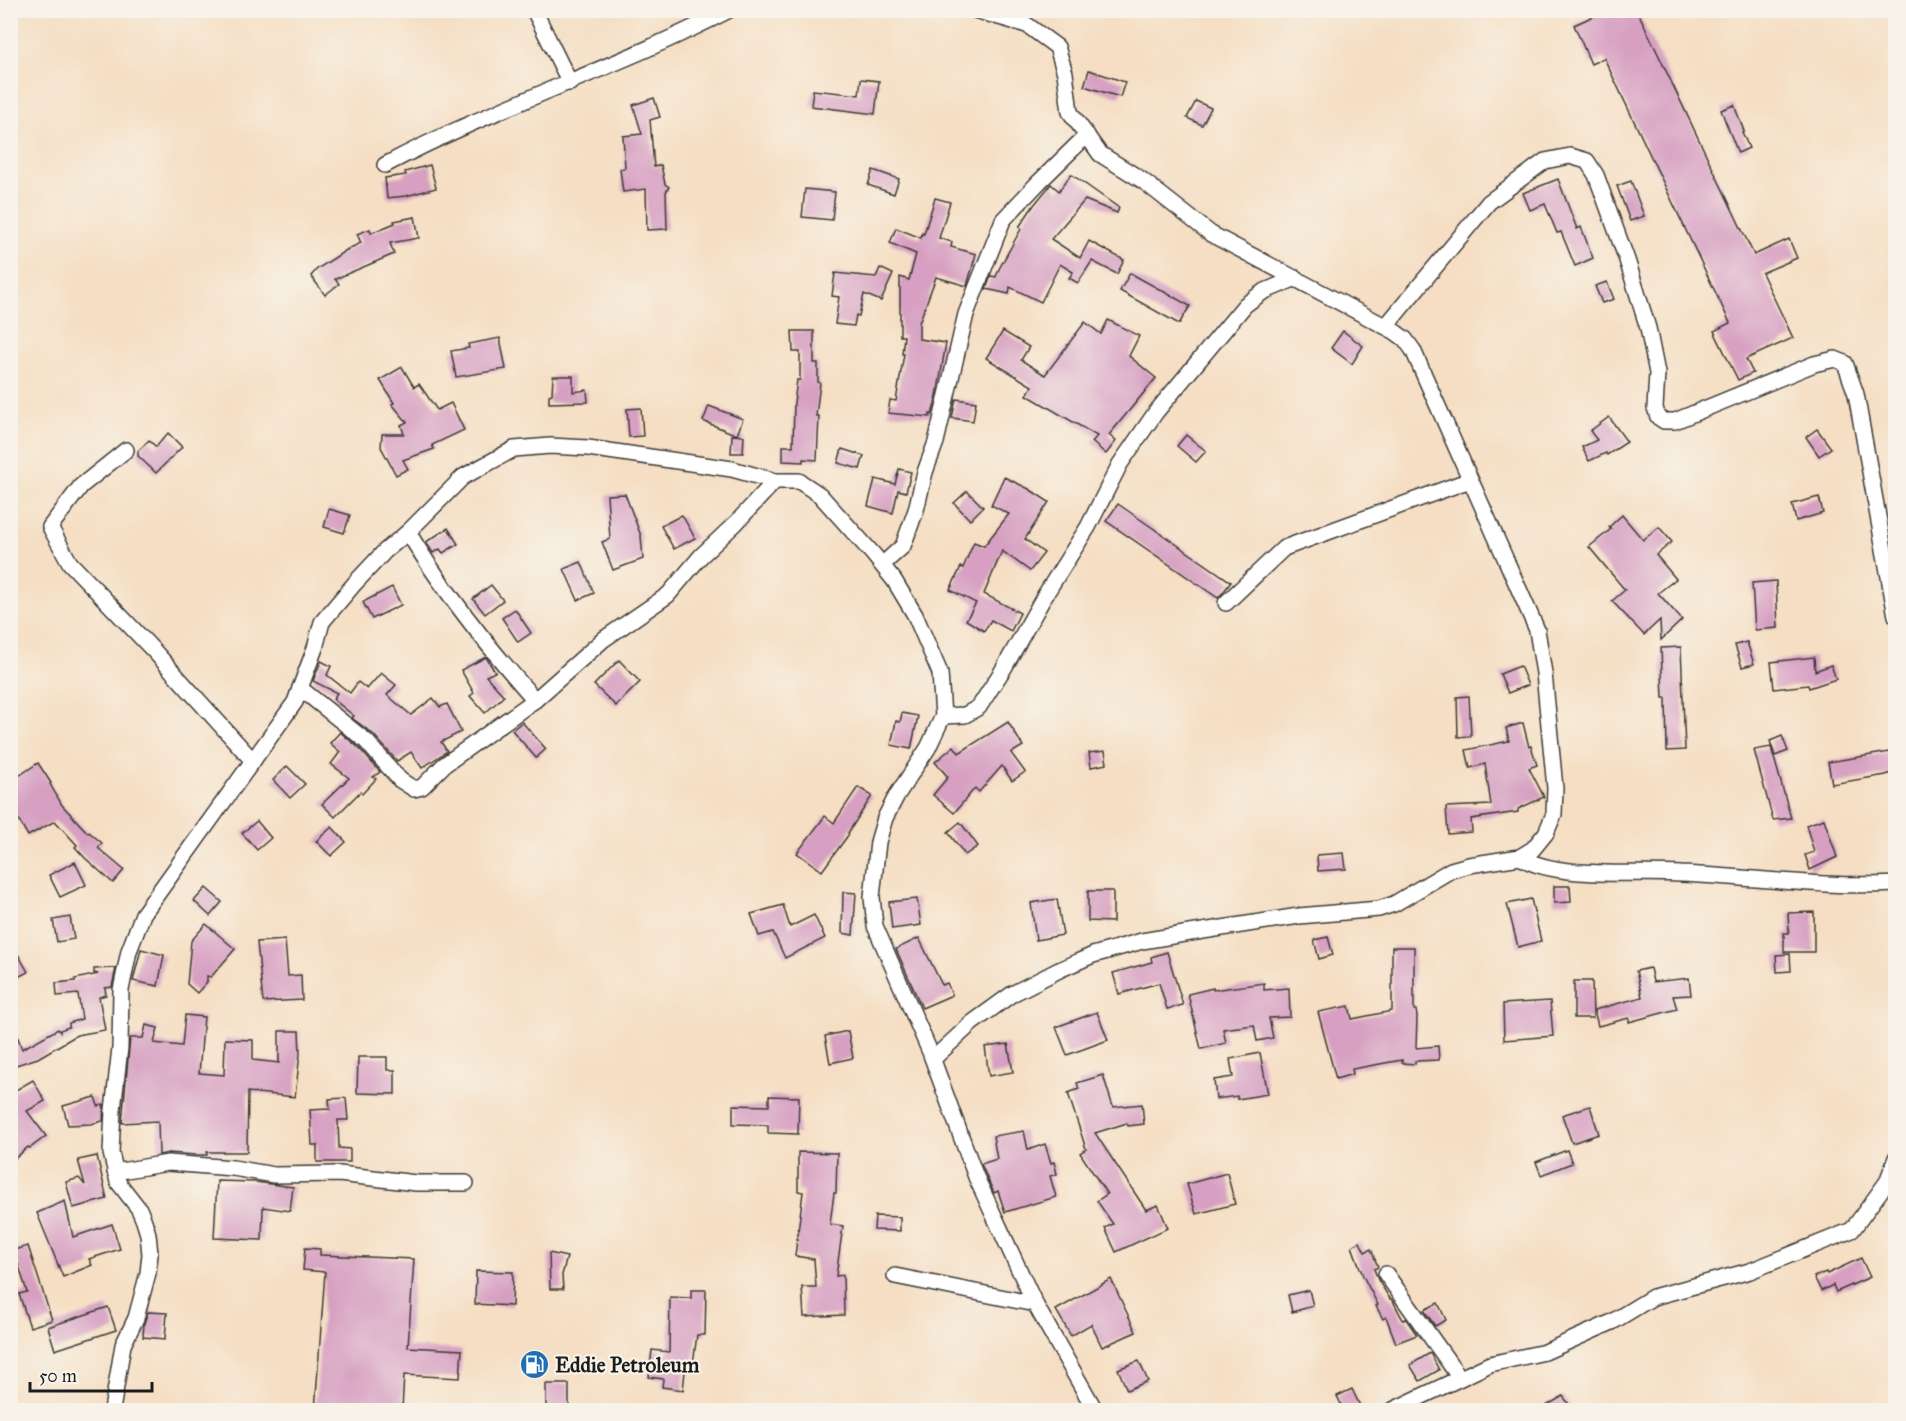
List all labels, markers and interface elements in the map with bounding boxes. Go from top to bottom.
fuel station icon: Eddie Petroleum [518,1349,550,1381]
place label: Eddie Petroleum [555,1352,700,1378]
scale bar [30,1355,152,1393]
text: 50 m [39,1365,77,1387]

